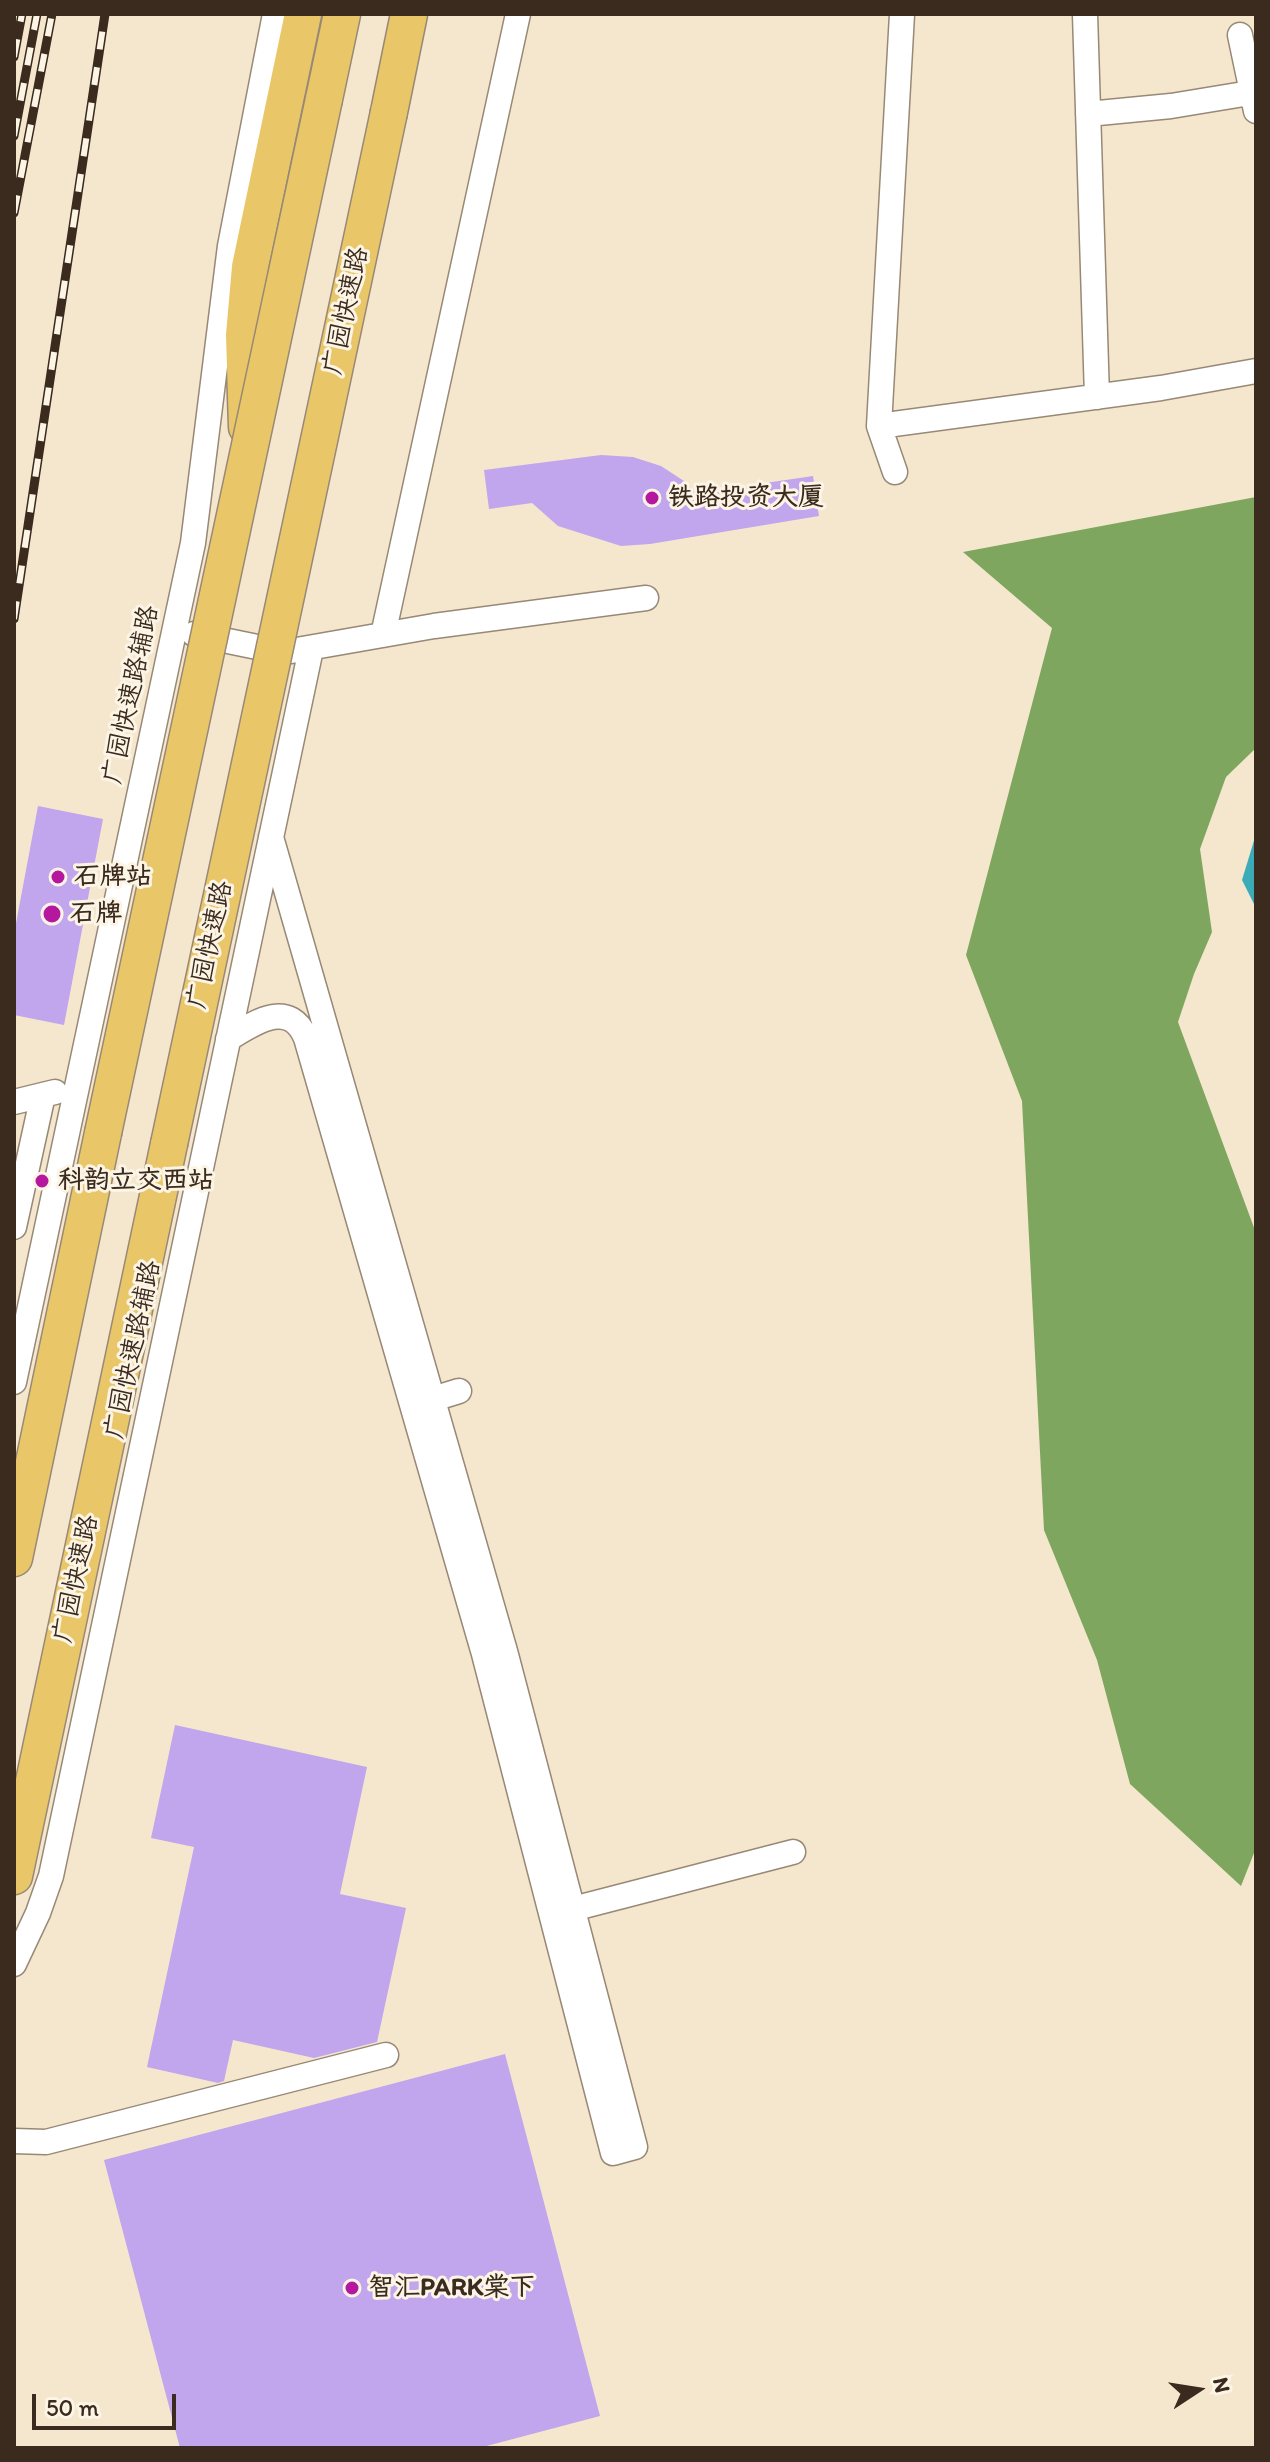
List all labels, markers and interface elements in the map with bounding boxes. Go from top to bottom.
street label: 广园快速路 [318,244,376,378]
place label: 铁路投资大厦 [668,482,824,514]
marker: 铁路投资大厦 [643,489,661,507]
street label: 广园快速路辅路 [98,603,166,787]
place label: 石牌站 [74,861,152,893]
marker: 石牌站 [49,868,67,886]
street label: 广园快速路 [182,878,240,1012]
place label: 石牌 [70,898,122,930]
marker: 石牌 [41,903,63,925]
place label: 科韵立交西站 [58,1165,214,1197]
marker: 科韵立交西站 [33,1172,51,1190]
street label: 广园快速路辅路 [100,1258,168,1442]
street label: 广园快速路 [48,1512,106,1646]
place label: 智汇PARK棠下 [368,2272,535,2304]
marker: 智汇PARK棠下 [343,2279,361,2297]
north arrow [1158,2350,1238,2430]
text: N [1207,2375,1237,2395]
scale bar [36,2378,180,2428]
text: 50 m [46,2393,99,2422]

